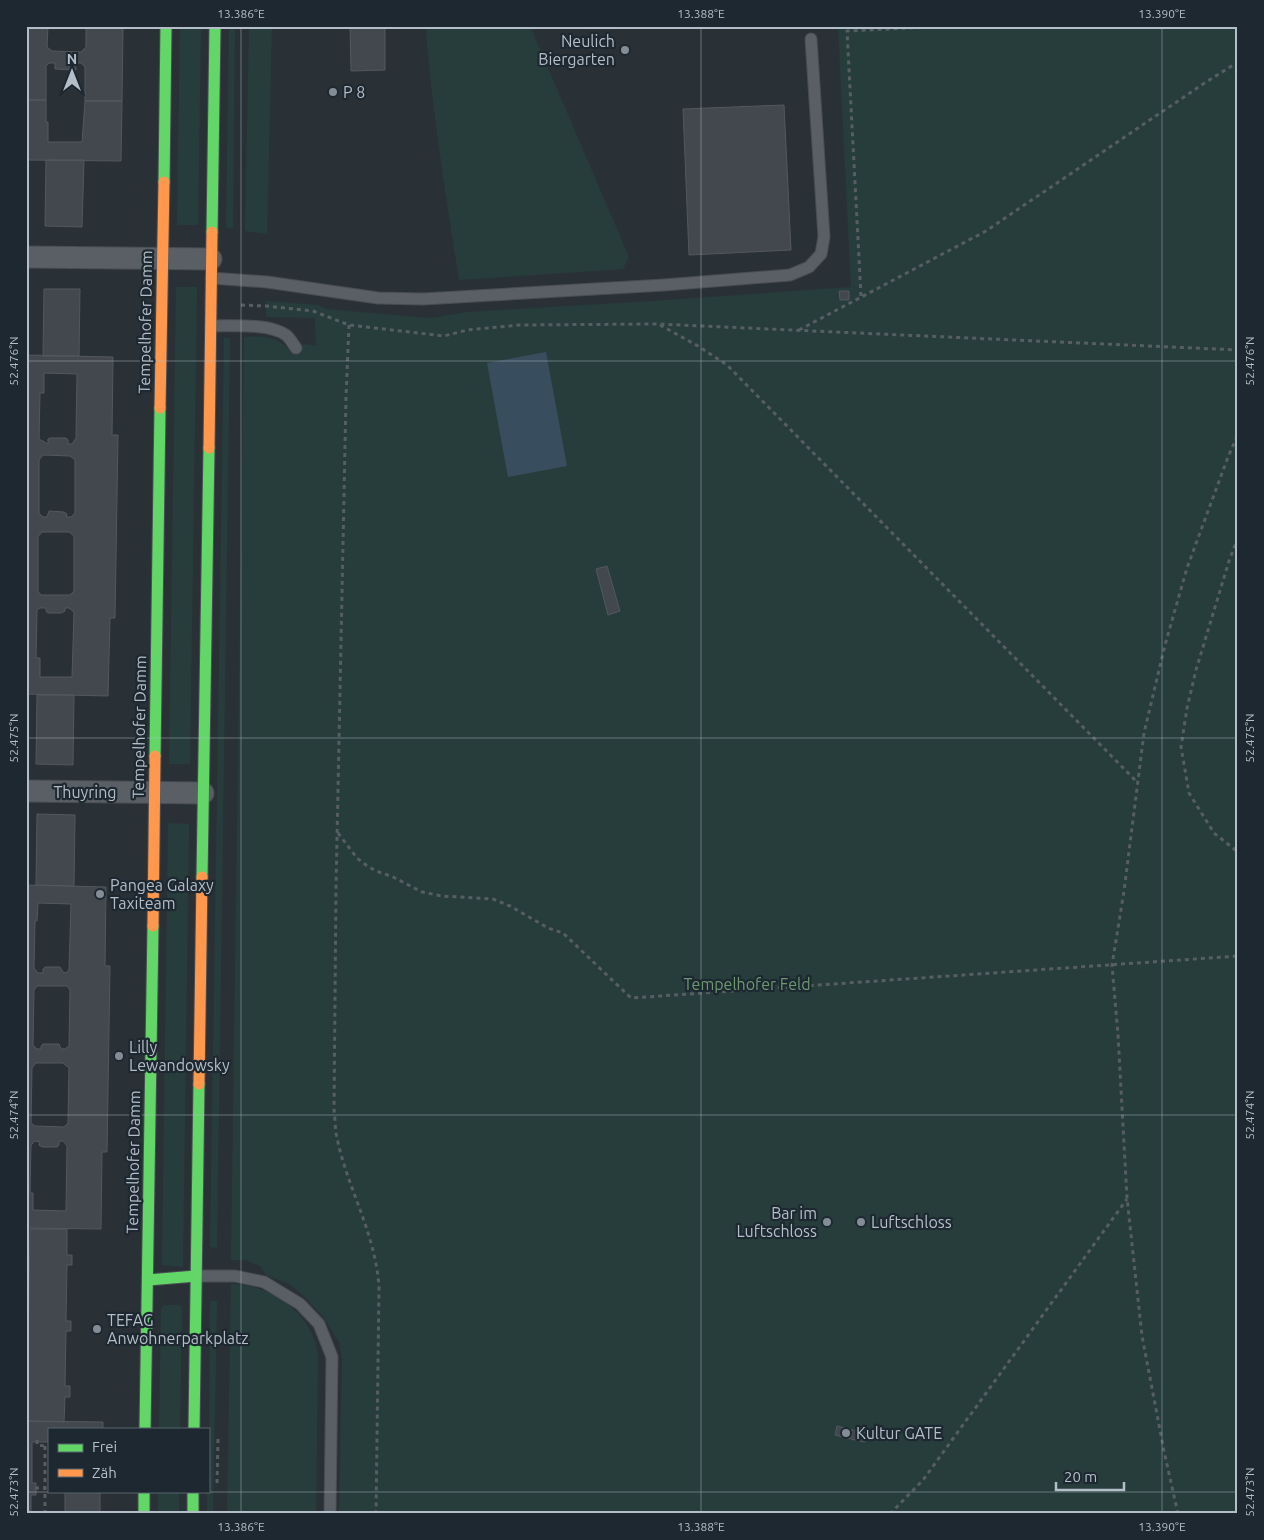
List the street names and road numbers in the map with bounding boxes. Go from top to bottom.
street label: Tempelhofer Damm [135,250,155,394]
street label: Tempelhofer Damm [129,655,149,799]
street label: Thuyring [53,783,117,801]
street label: Tempelhofer Damm [123,1090,143,1234]

